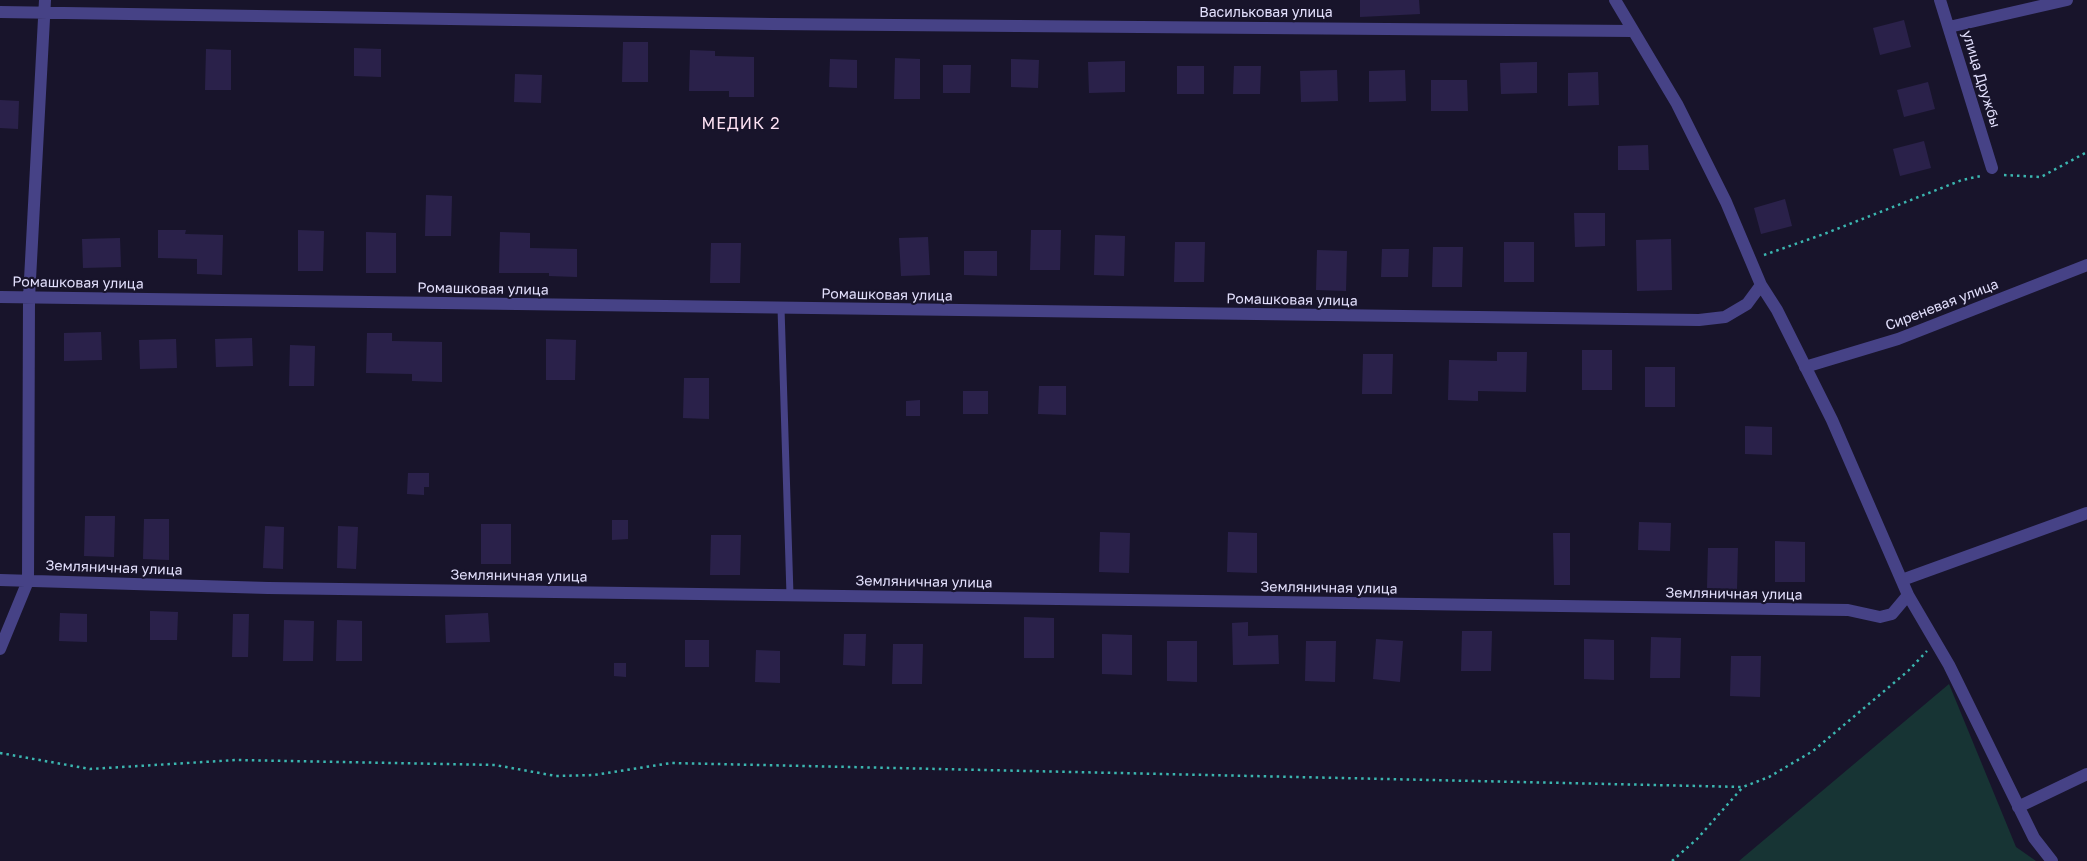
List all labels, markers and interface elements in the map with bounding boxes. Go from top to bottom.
street label: Васильковая улица [1199,5,1333,21]
street label: улица Дружбы [1958,28,2004,130]
district label: МЕДИК 2 [701,114,781,134]
street label: Ромашковая улица [12,273,144,293]
street label: Сиреневая улица [1883,276,2001,334]
street label: Ромашковая улица [417,279,549,299]
street label: Ромашковая улица [821,285,953,305]
street label: Ромашковая улица [1226,290,1358,310]
street label: Земляничная улица [45,557,183,579]
street label: Земляничная улица [450,566,588,586]
street label: Земляничная улица [855,572,993,592]
street label: Земляничная улица [1260,578,1398,598]
street label: Земляничная улица [1665,584,1803,604]

